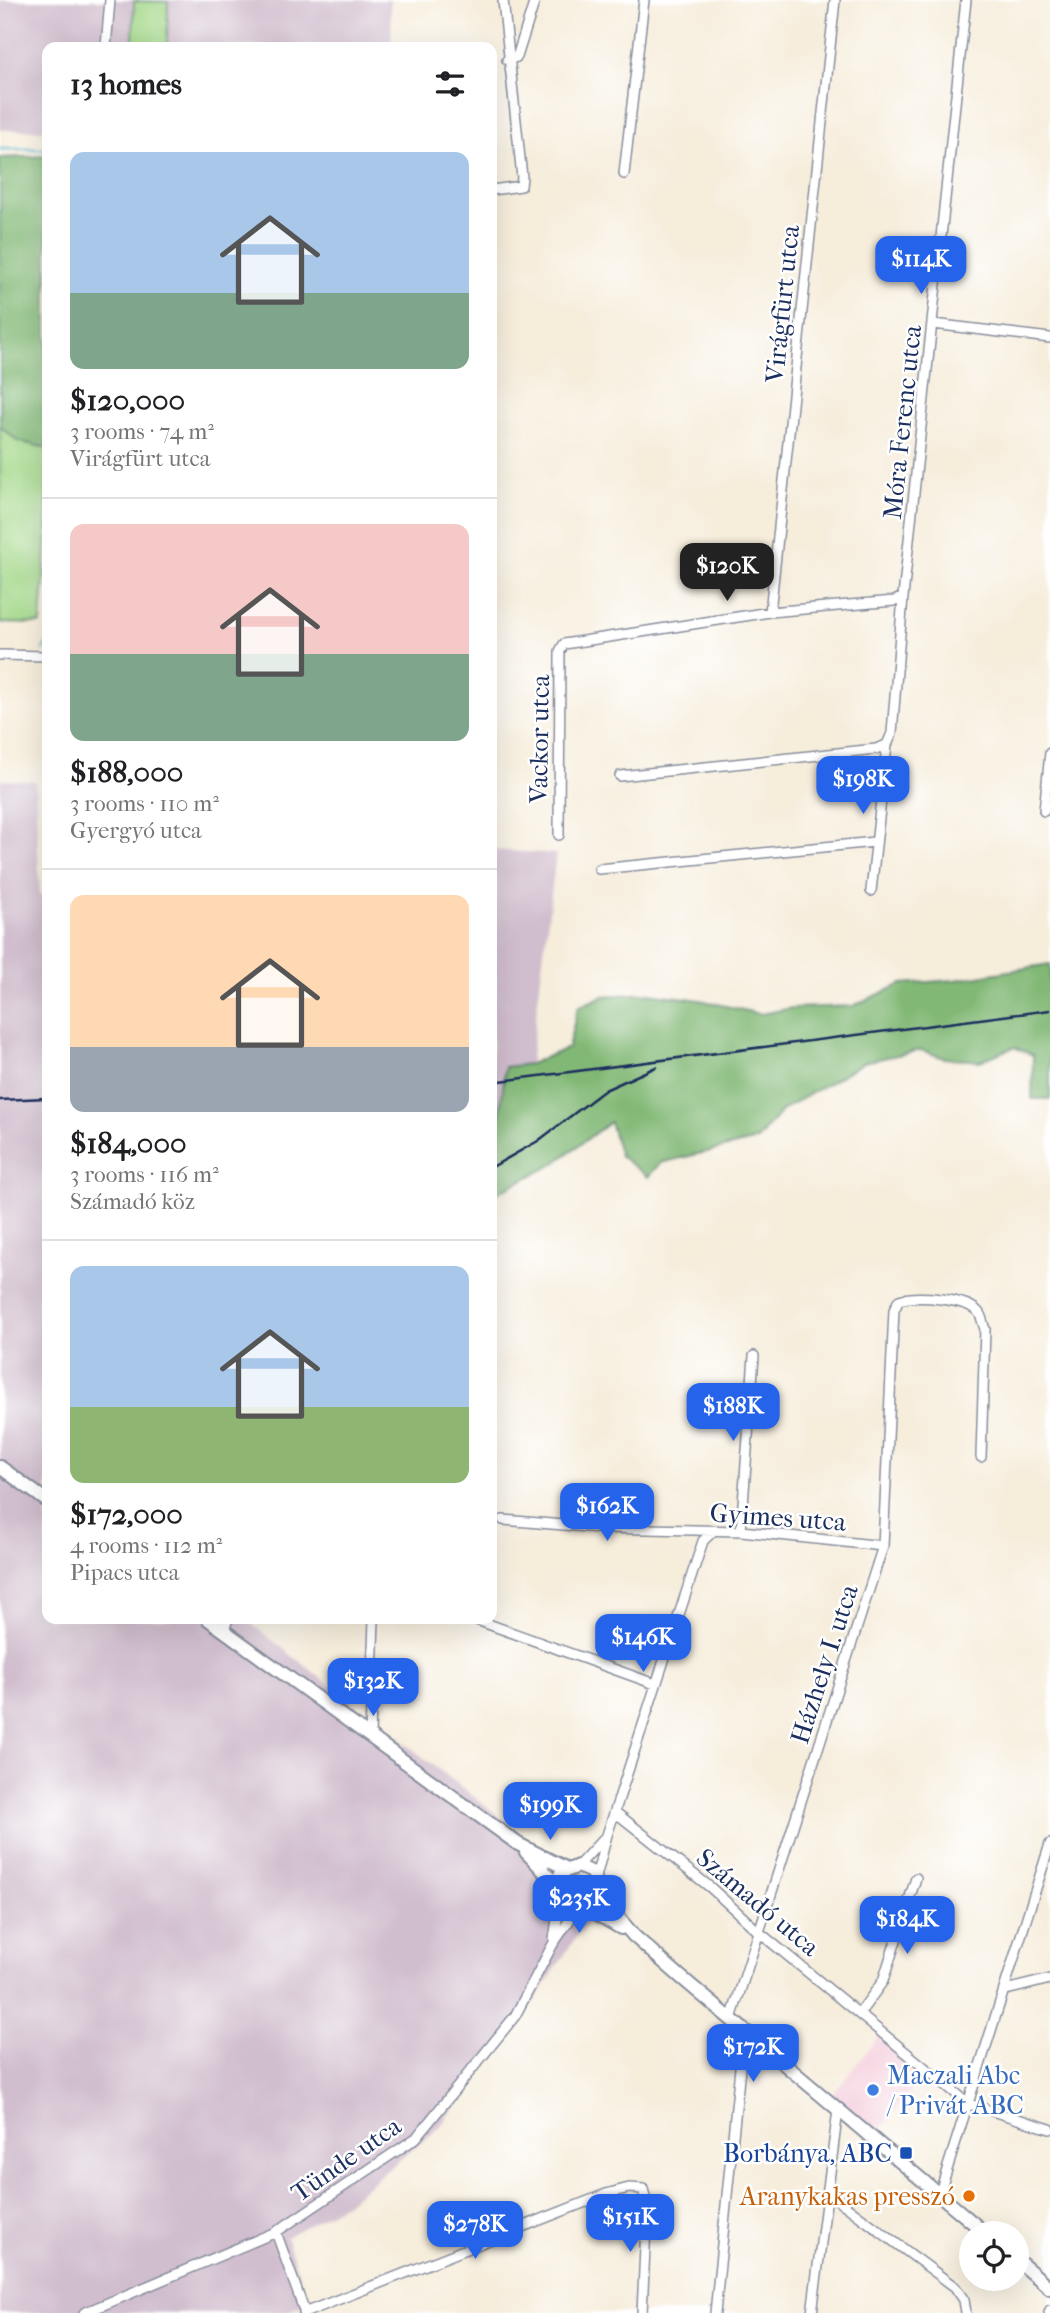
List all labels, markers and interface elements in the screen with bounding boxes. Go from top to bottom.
icon: filters [431,65,469,103]
text: 13 homes [70,67,182,102]
icon: home [207,197,333,323]
street label: Virágfürt utca [759,223,806,386]
pin: $114K [872,236,970,296]
text: $114K [891,245,951,272]
street label: Móra Ferenc utca [877,323,928,521]
text: $120,000 [70,383,185,418]
text: 3 rooms · 74 m² [70,418,214,445]
text: Virágfürt utca [70,445,210,472]
pin: $120K [678,544,776,603]
text: $120K [696,552,758,579]
icon: home [207,569,333,695]
street label: Vackor utca [523,673,556,805]
text: $188,000 [70,755,183,790]
pin: $198K [814,756,912,816]
text: $198K [832,765,894,792]
text: 3 rooms · 110 m² [70,790,219,817]
text: Gyergyó utca [70,817,202,844]
icon: home [207,940,333,1066]
text: $184,000 [70,1126,187,1161]
text: 3 rooms · 116 m² [70,1161,219,1188]
text: Számadó köz [70,1188,195,1215]
icon: home [207,1311,333,1437]
pin: $188K [684,1384,782,1443]
text: $188K [703,1392,763,1419]
pin: $162K [558,1484,656,1543]
text: $162K [576,1492,638,1519]
text: $172,000 [70,1497,183,1532]
street label: Gyimes utca [709,1497,848,1538]
text: 4 rooms · 112 m² [70,1532,222,1559]
text: Pipacs utca [70,1559,179,1586]
street label: Házhely I. utca [784,1580,865,1748]
pin: $146K [594,1614,692,1674]
text: $146K [611,1623,675,1650]
pin: $132K [324,1658,422,1718]
text: $132K [344,1667,402,1694]
pin: $199K [501,1783,599,1842]
text: $199K [519,1791,581,1818]
street label: Számadó utca [690,1842,826,1963]
pin: $235K [530,1876,628,1935]
text: $235K [549,1884,609,1911]
pin: $184K [858,1896,956,1956]
text: $184K [876,1905,938,1932]
pin: $172K [704,2024,802,2084]
text: $172K [723,2033,783,2060]
place label: Maczali Abc / Privát ABC [886,2060,1024,2121]
marker: Maczali Abc / Privát ABC [865,2082,881,2098]
street label: Tünde utca [286,2110,408,2208]
place label: Borbánya, ABC [723,2138,892,2169]
marker: Borbánya, ABC [898,2145,914,2161]
place label: Aranykakas presszó [739,2181,955,2212]
marker: Aranykakas presszó [961,2188,977,2204]
pin: $151K [581,2194,679,2254]
pin: $278K [426,2202,524,2261]
text: $151K [602,2203,658,2230]
text: $278K [443,2210,507,2237]
map controls [959,2221,1029,2291]
button: locate [959,2221,1029,2291]

